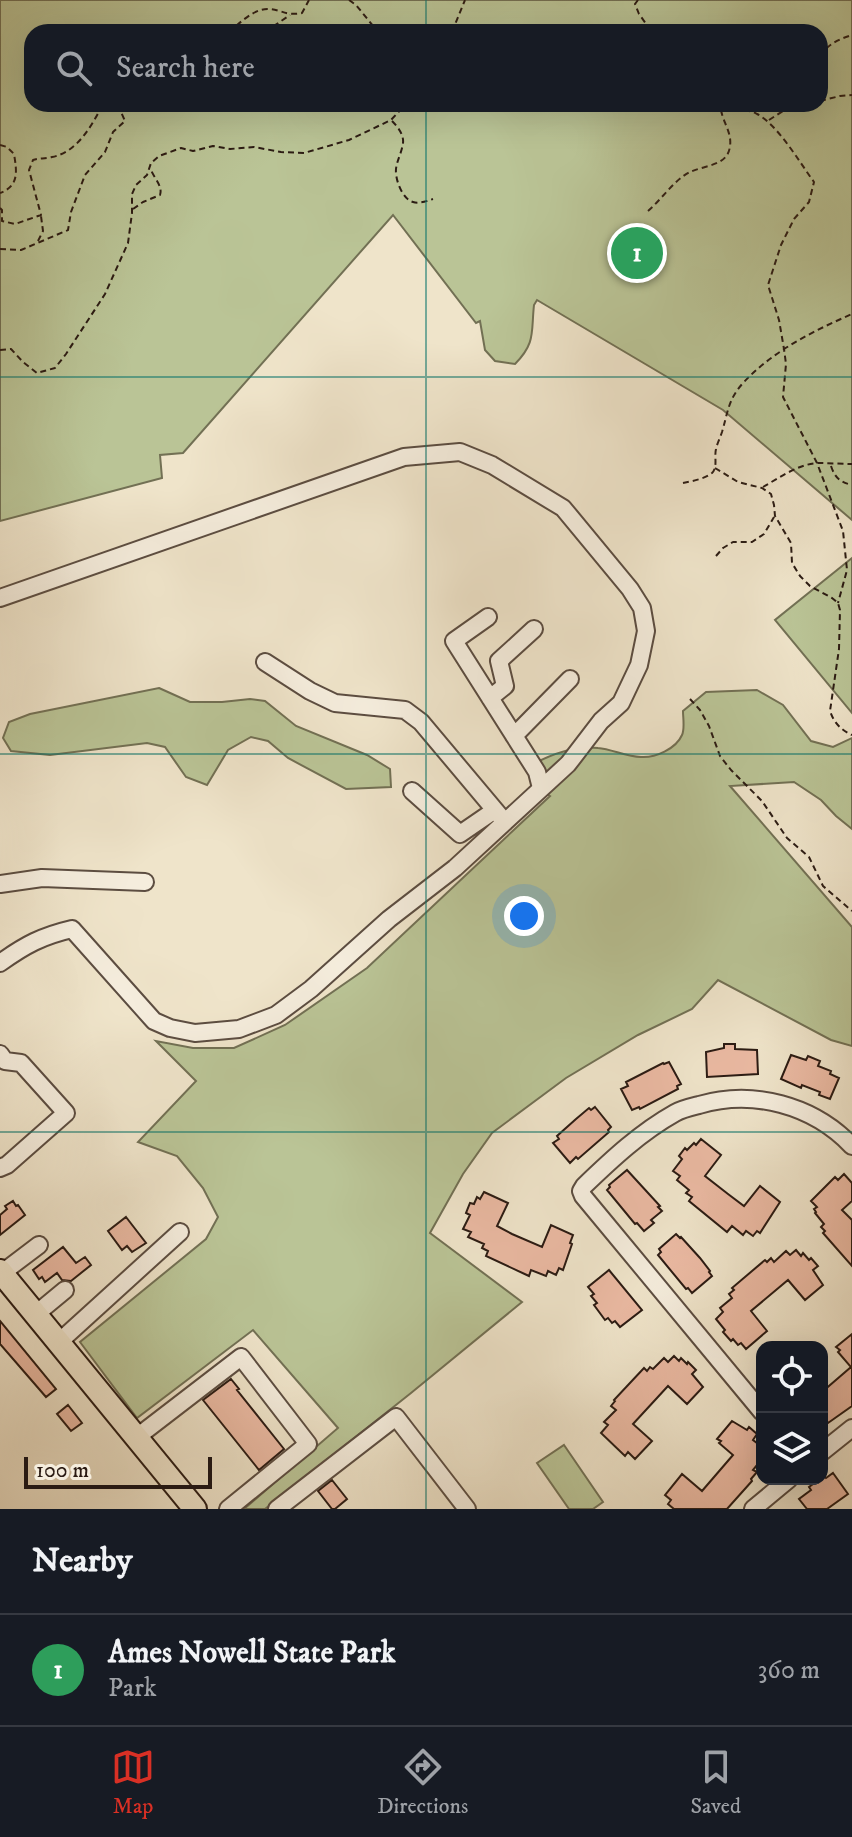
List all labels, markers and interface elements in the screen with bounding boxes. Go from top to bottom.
search box [24,24,828,112]
icon: search [52,46,96,90]
text: Search here [116,50,255,87]
pin: 1 [611,223,663,283]
your location [504,896,544,936]
map controls [756,1341,828,1485]
button: locate [756,1341,828,1413]
button: layers [756,1413,828,1485]
scale bar [24,1453,212,1489]
text: 100 m [36,1457,89,1484]
text: Nearby [32,1540,133,1582]
text: Ames Nowell State Park [108,1635,396,1672]
text: 1 [53,1654,63,1687]
text: 360 m [758,1654,820,1687]
text: Park [108,1672,157,1705]
tab: Map [111,1745,155,1820]
tab: Directions [377,1745,468,1820]
tab: Saved [690,1745,741,1820]

